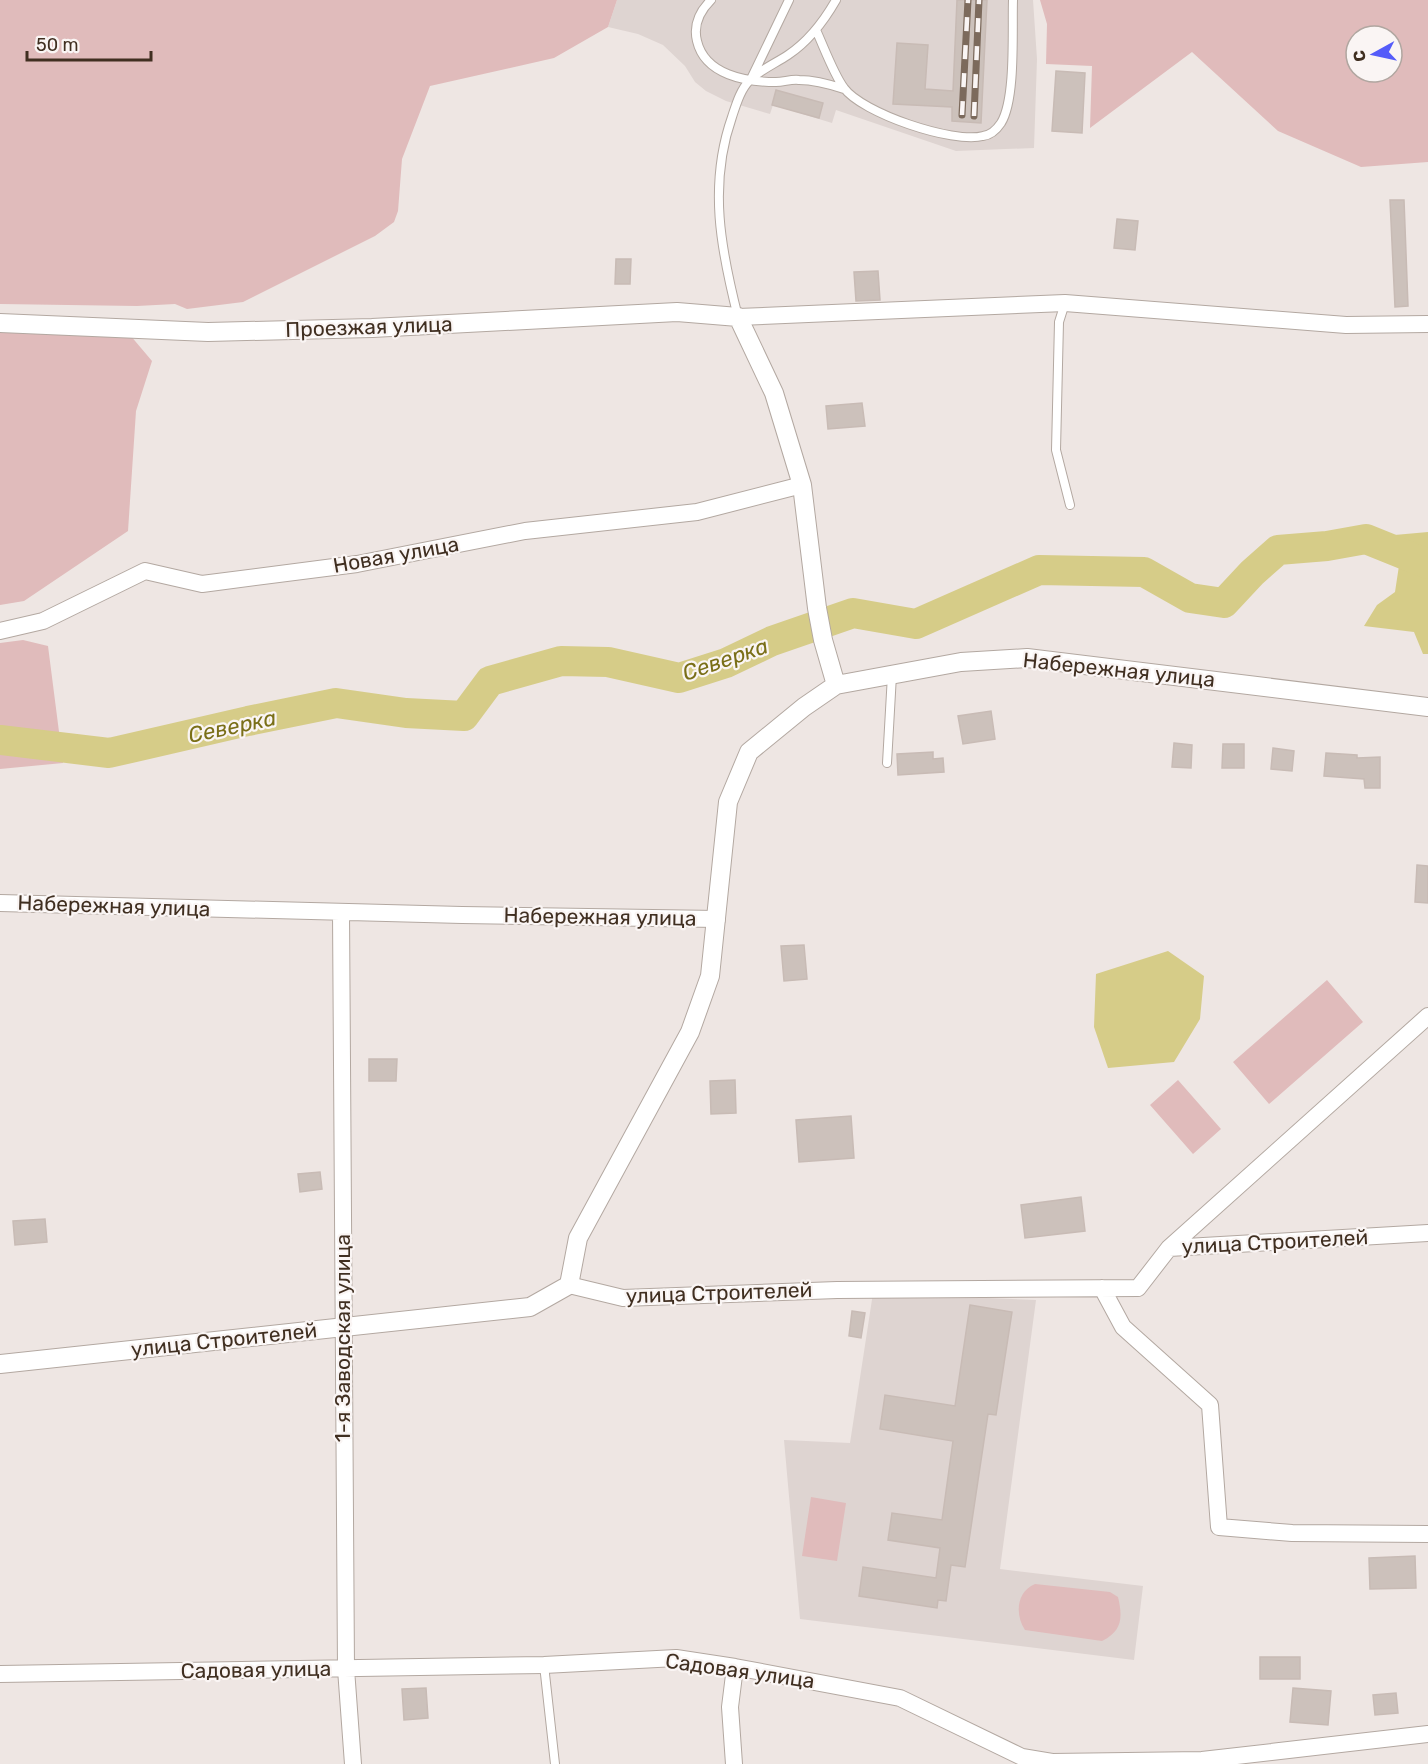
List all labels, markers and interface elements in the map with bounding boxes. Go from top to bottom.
scale bar [27,24,152,62]
north arrow [1344,24,1404,84]
text: 50 m [36,34,79,56]
text: С [1349,49,1370,63]
street label: Проезжая улица [285,311,453,342]
street label: Новая улица [331,531,461,578]
water label: Северка [679,632,772,687]
street label: Набережная улица [1022,647,1216,692]
water label: Северка [186,704,279,749]
street label: Набережная улица [17,890,211,921]
street label: Набережная улица [503,902,697,931]
street label: улица Строителей [1181,1224,1369,1259]
street label: 1-я Заводская улица [330,1234,355,1442]
street label: улица Строителей [625,1277,813,1308]
street label: улица Строителей [130,1317,318,1362]
street label: Садовая улица [664,1648,816,1693]
street label: Садовая улица [180,1656,331,1683]

